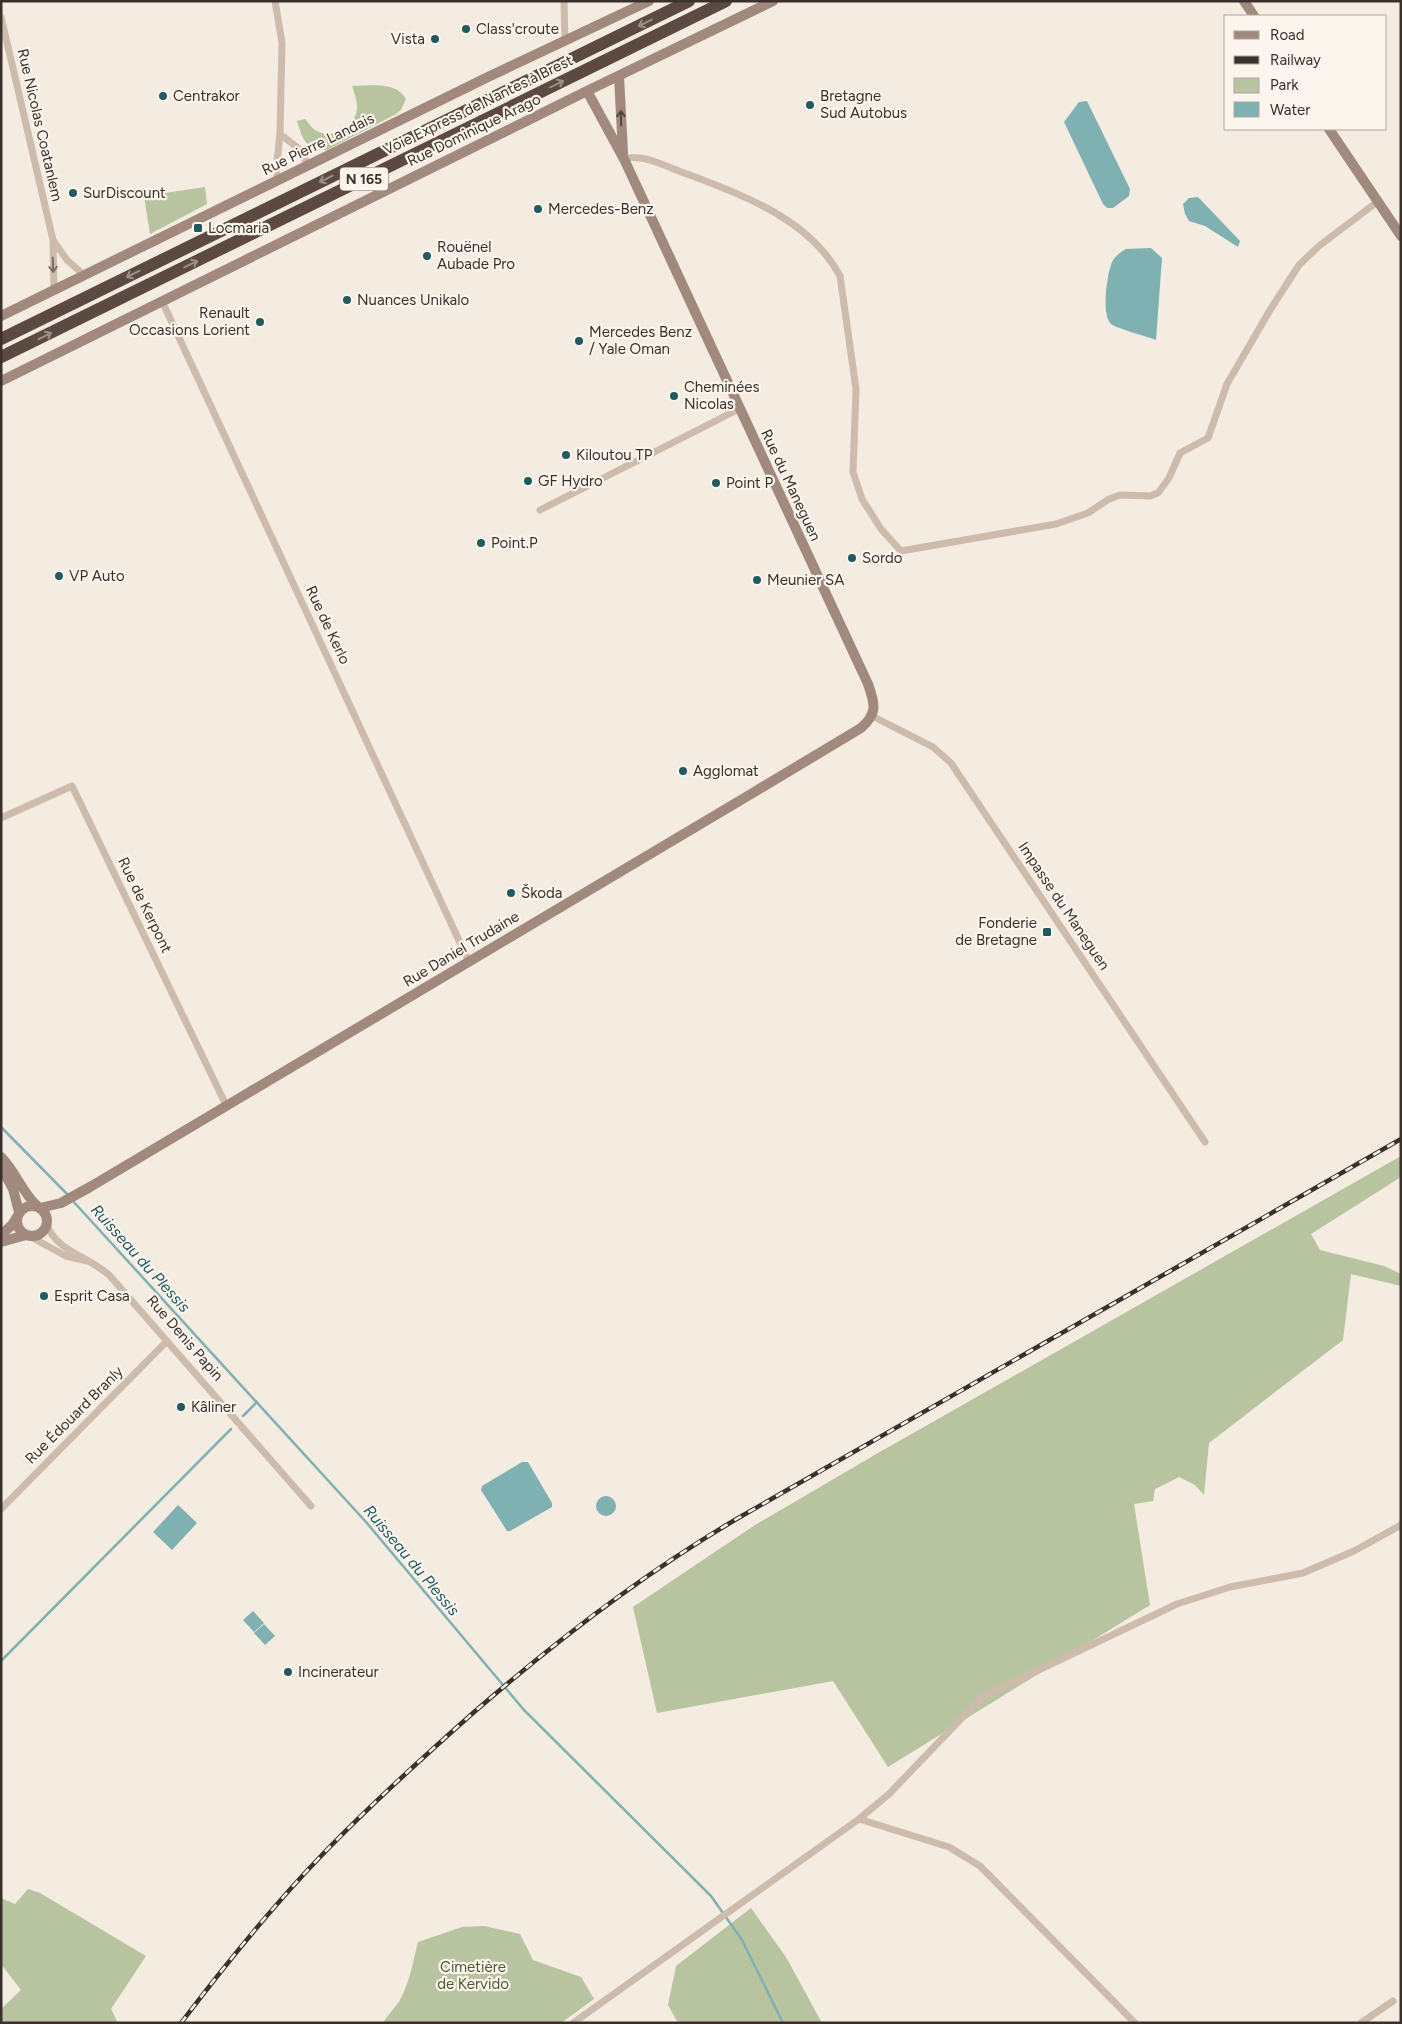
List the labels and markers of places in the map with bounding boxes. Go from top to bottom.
place label: Class'croute [476,20,559,38]
marker: Class'croute [460,23,472,35]
place label: Vista [391,30,425,48]
marker: Vista [429,33,441,45]
place label: Centrakor [173,87,240,105]
place label: Bretagne Sud Autobus [820,87,907,122]
marker: Centrakor [157,90,169,102]
marker: Bretagne Sud Autobus [804,99,816,111]
place label: SurDiscount [83,184,166,202]
marker: SurDiscount [67,187,79,199]
place label: Mercedes-Benz [548,200,654,218]
marker: Mercedes-Benz [532,203,544,215]
place label: Locmaria [208,219,269,237]
marker: Locmaria [192,222,204,234]
place label: Rouënel Aubade Pro [437,238,515,273]
marker: Rouënel Aubade Pro [421,250,433,262]
place label: Nuances Unikalo [357,291,470,309]
marker: Nuances Unikalo [341,294,353,306]
place label: Renault Occasions Lorient [129,304,250,339]
marker: Renault Occasions Lorient [254,316,266,328]
place label: Mercedes Benz / Yale Oman [589,323,692,358]
marker: Mercedes Benz / Yale Oman [573,335,585,347]
place label: Cheminées Nicolas [684,378,759,413]
marker: Cheminées Nicolas [668,390,680,402]
place label: Kiloutou TP [576,446,653,464]
marker: Kiloutou TP [560,449,572,461]
place label: GF Hydro [538,472,603,490]
place label: Point P [726,474,773,492]
marker: GF Hydro [522,475,534,487]
marker: Point P [710,477,722,489]
place label: Point.P [491,534,538,552]
marker: Point.P [475,537,487,549]
place label: Sordo [862,549,903,567]
marker: Sordo [846,552,858,564]
place label: VP Auto [69,567,125,585]
marker: VP Auto [53,570,65,582]
place label: Meunier SA [767,571,844,589]
marker: Meunier SA [751,574,763,586]
place label: Agglomat [693,762,759,780]
marker: Agglomat [677,765,689,777]
place label: Škoda [521,884,562,902]
marker: Škoda [505,887,517,899]
place label: Fonderie de Bretagne [955,914,1037,949]
marker: Fonderie de Bretagne [1041,926,1053,938]
place label: Esprit Casa [54,1287,130,1305]
marker: Esprit Casa [38,1290,50,1302]
place label: Kâliner [191,1398,236,1416]
marker: Kâliner [175,1401,187,1413]
place label: Incinerateur [298,1663,379,1681]
marker: Incinerateur [282,1666,294,1678]

